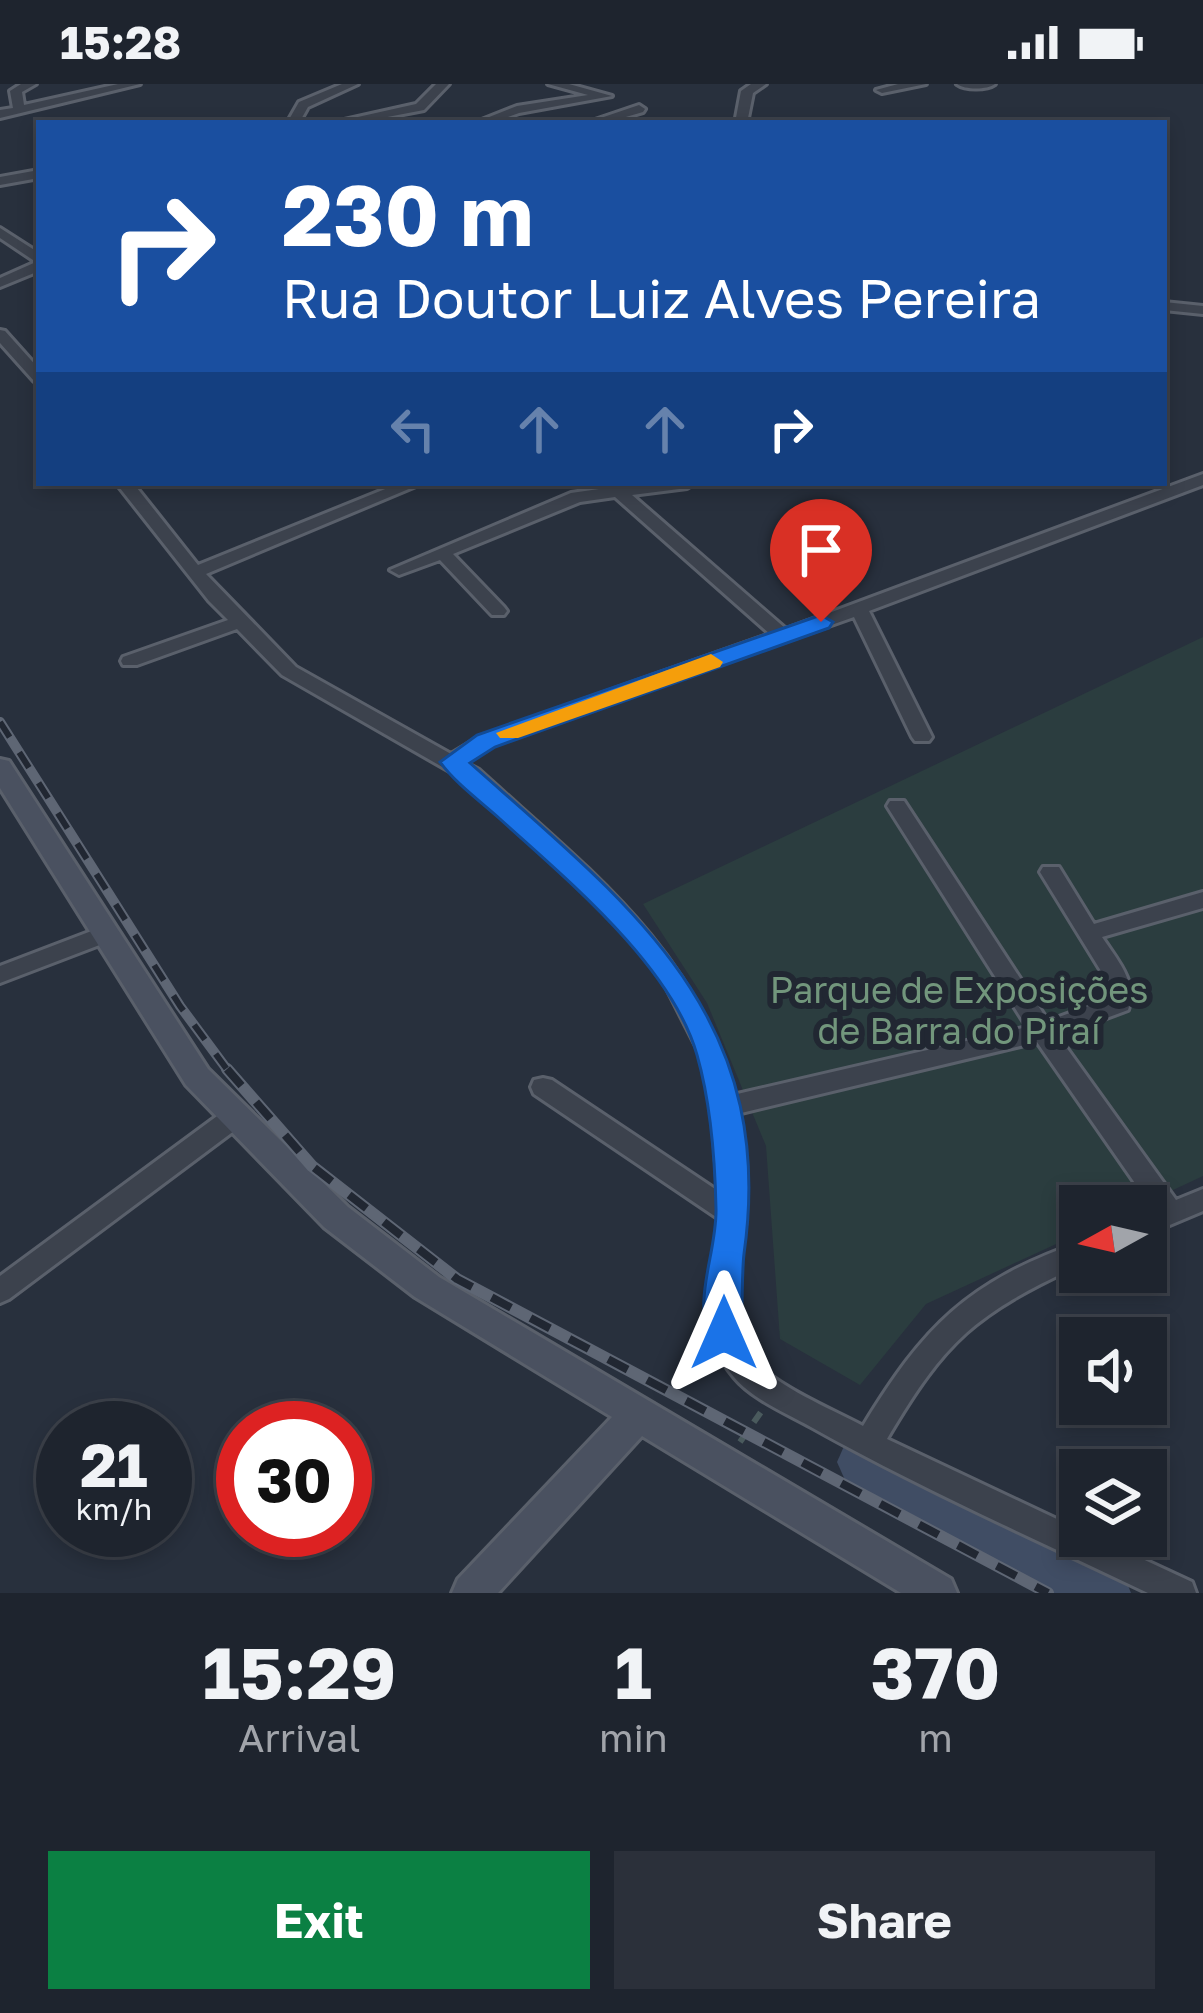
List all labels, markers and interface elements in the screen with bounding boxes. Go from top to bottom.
text: 15:28 [60,15,181,69]
text: 230 m [282,164,534,264]
icon: right [84,168,240,324]
text: Rua Doutor Luiz Alves Pereira [282,265,1041,330]
icon: left [380,396,446,462]
icon: ahead [506,396,572,462]
icon: ahead [632,396,698,462]
icon: right [758,396,824,462]
pin [770,499,872,622]
icon: arrive [788,517,854,583]
park label: Parque de Exposições de Barra do Piraí [770,968,1148,1052]
north arrow [1059,1185,1167,1293]
map controls [1059,1185,1167,1557]
position arrow [661,1270,787,1396]
button: sound [1059,1317,1167,1425]
speed limit sign: 30 [216,1401,372,1557]
text: 21 [80,1428,148,1500]
button: layers [1059,1449,1167,1557]
text: km/h [76,1491,152,1527]
text: 15:29 [203,1628,396,1715]
text: 1 [615,1628,652,1715]
text: 370 [870,1628,1000,1715]
text: Arrival [238,1714,361,1761]
text: min [599,1714,668,1761]
text: m [918,1714,953,1761]
button: Exit [48,1851,590,1989]
button: Share [614,1851,1155,1989]

